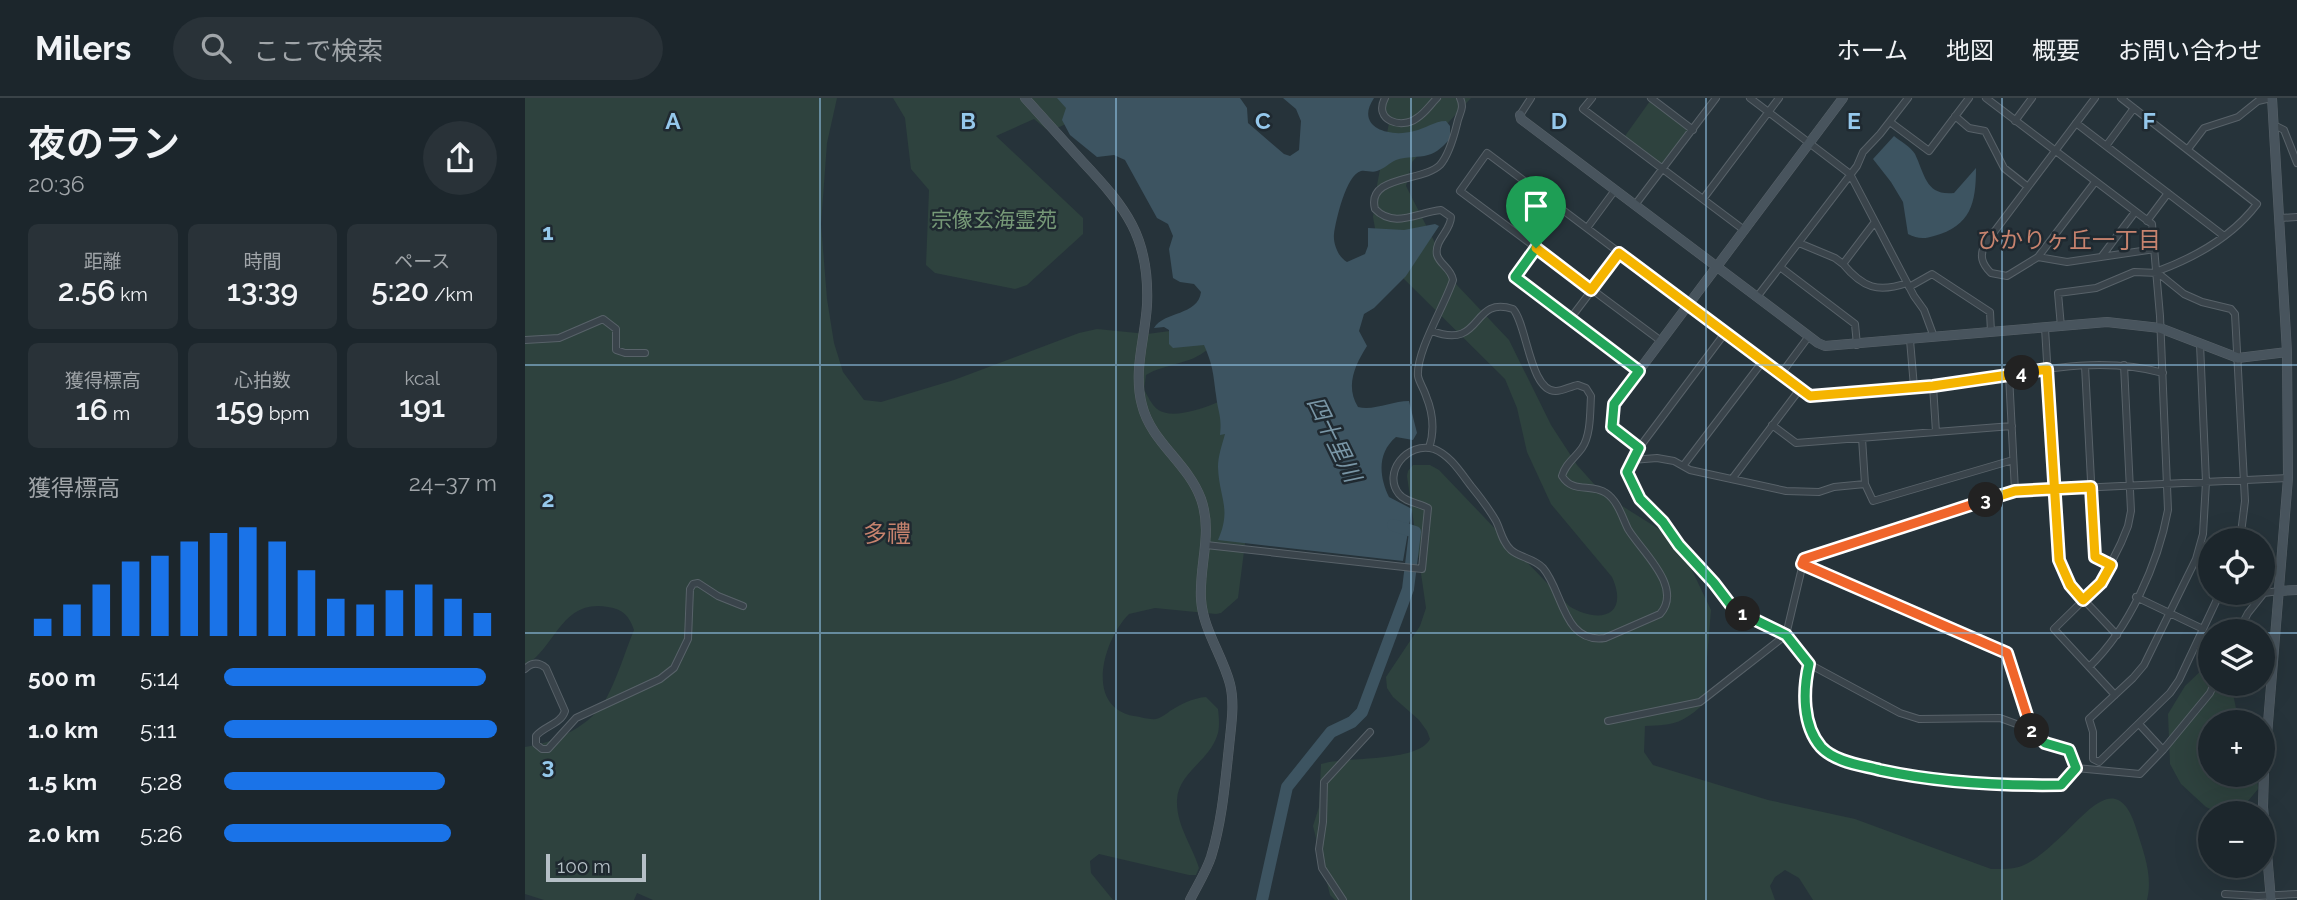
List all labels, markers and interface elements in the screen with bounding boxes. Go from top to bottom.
search box [173,17,663,80]
text: Milers [35,29,131,68]
icon: search [197,29,235,67]
text: ここで検索 [253,36,383,66]
text: ホーム [1837,36,1908,65]
text: 地図 [1946,36,1994,65]
text: 概要 [2032,36,2080,65]
text: お問い合わせ [2118,36,2262,65]
text: A [665,107,681,134]
text: B [960,107,976,134]
text: C [1255,107,1271,134]
text: D [1551,107,1567,134]
text: E [1847,107,1861,134]
text: F [2142,107,2156,134]
text: 夜のラン [28,121,180,166]
button: share [423,121,497,195]
text: 20:36 [28,170,85,197]
pin [1506,176,1566,248]
icon: arrive [1517,187,1555,225]
park label: 宗像玄海霊苑 [931,207,1057,232]
text: 1 [542,218,554,245]
district label: ひかりヶ丘一丁目 [1977,226,2161,253]
text: 距離 [84,250,122,272]
text: 時間 [243,250,282,272]
text: ペース [394,250,450,272]
text: 2.56 [58,273,115,308]
text: 13:39 [227,273,298,308]
text: 5:20 [371,273,429,308]
text: km [115,283,148,305]
text: /km [429,283,473,305]
pin: 4 [2005,356,2039,390]
text: 4 [2016,361,2027,383]
text: kcal [404,367,440,389]
text: 獲得標高 [65,369,141,391]
text: 心拍数 [234,369,291,391]
text: 191 [399,389,445,424]
text: 16 [76,392,108,427]
text: 159 [215,392,264,427]
water label: 四十里川 [1302,392,1368,489]
text: m [108,402,130,424]
text: bpm [264,402,310,424]
text: 24–37 m [409,469,497,496]
text: 獲得標高 [28,474,120,501]
pin: 3 [1969,482,2003,518]
text: 2 [542,485,554,512]
text: 3 [1980,488,1991,510]
district label: 多禮 [863,519,911,548]
map controls [2198,528,2275,878]
button: locate [2198,528,2275,605]
pin: 1 [1725,596,1761,632]
text: 1 [1738,602,1747,624]
button: layers [2198,619,2275,696]
text: 500 m [28,664,96,691]
text: 5:14 [140,664,179,691]
button: + [2198,710,2275,787]
pin: 2 [2015,714,2049,748]
text: 1.0 km [28,716,98,743]
text: 5:11 [140,716,177,743]
text: 2 [2026,719,2037,741]
text: 3 [542,752,554,779]
text: 1.5 km [28,768,97,795]
text: 5:28 [140,768,182,795]
button: − [2198,801,2275,878]
text: 2.0 km [28,820,100,847]
text: 5:26 [140,820,183,847]
scale bar [546,851,646,883]
text: 100 m [557,855,611,877]

